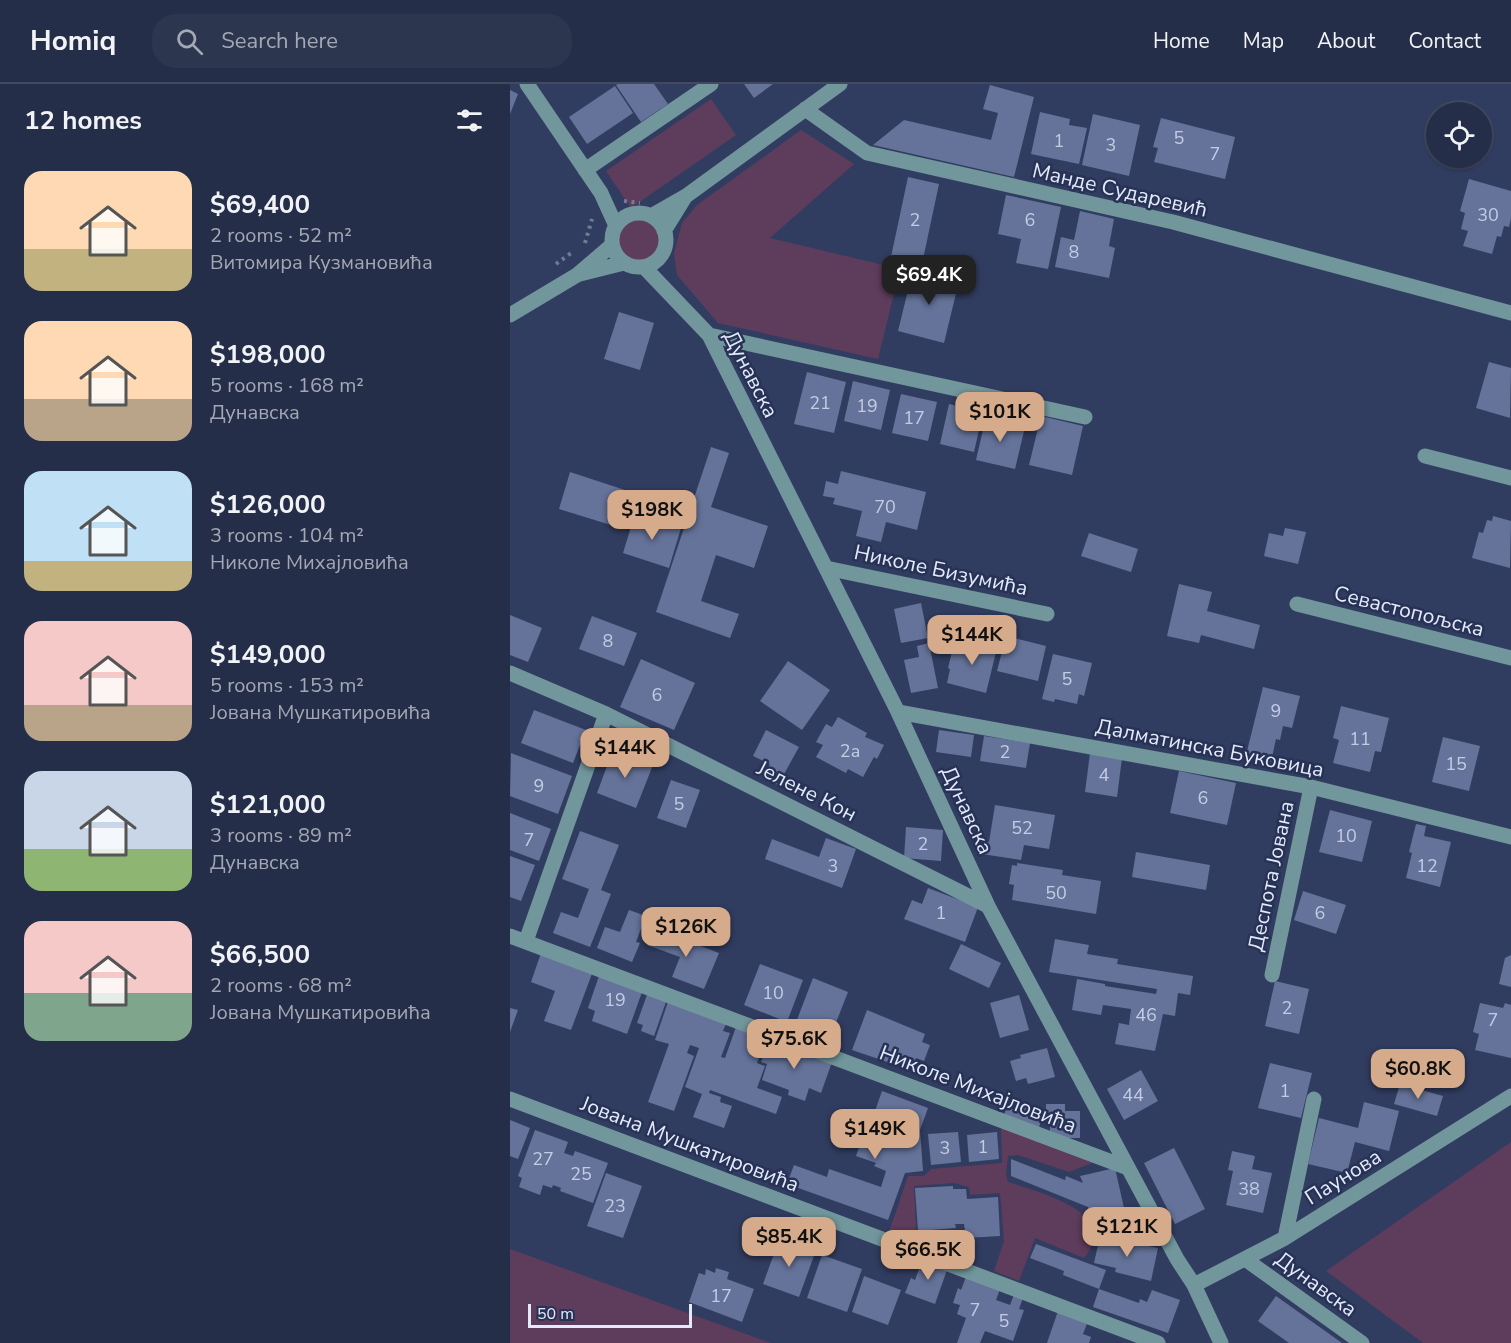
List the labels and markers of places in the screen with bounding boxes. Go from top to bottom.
pin: $69.4K [880,255,978,306]
pin: $101K [958,392,1042,443]
pin: $198K [610,490,694,541]
pin: $144K [930,615,1014,666]
pin: $144K [583,728,667,779]
pin: $126K [644,907,728,958]
pin: $75.6K [745,1019,843,1070]
pin: $60.8K [1369,1049,1467,1100]
pin: $149K [833,1109,917,1160]
pin: $121K [1085,1207,1169,1258]
pin: $85.4K [740,1217,838,1268]
pin: $66.5K [879,1230,977,1281]

